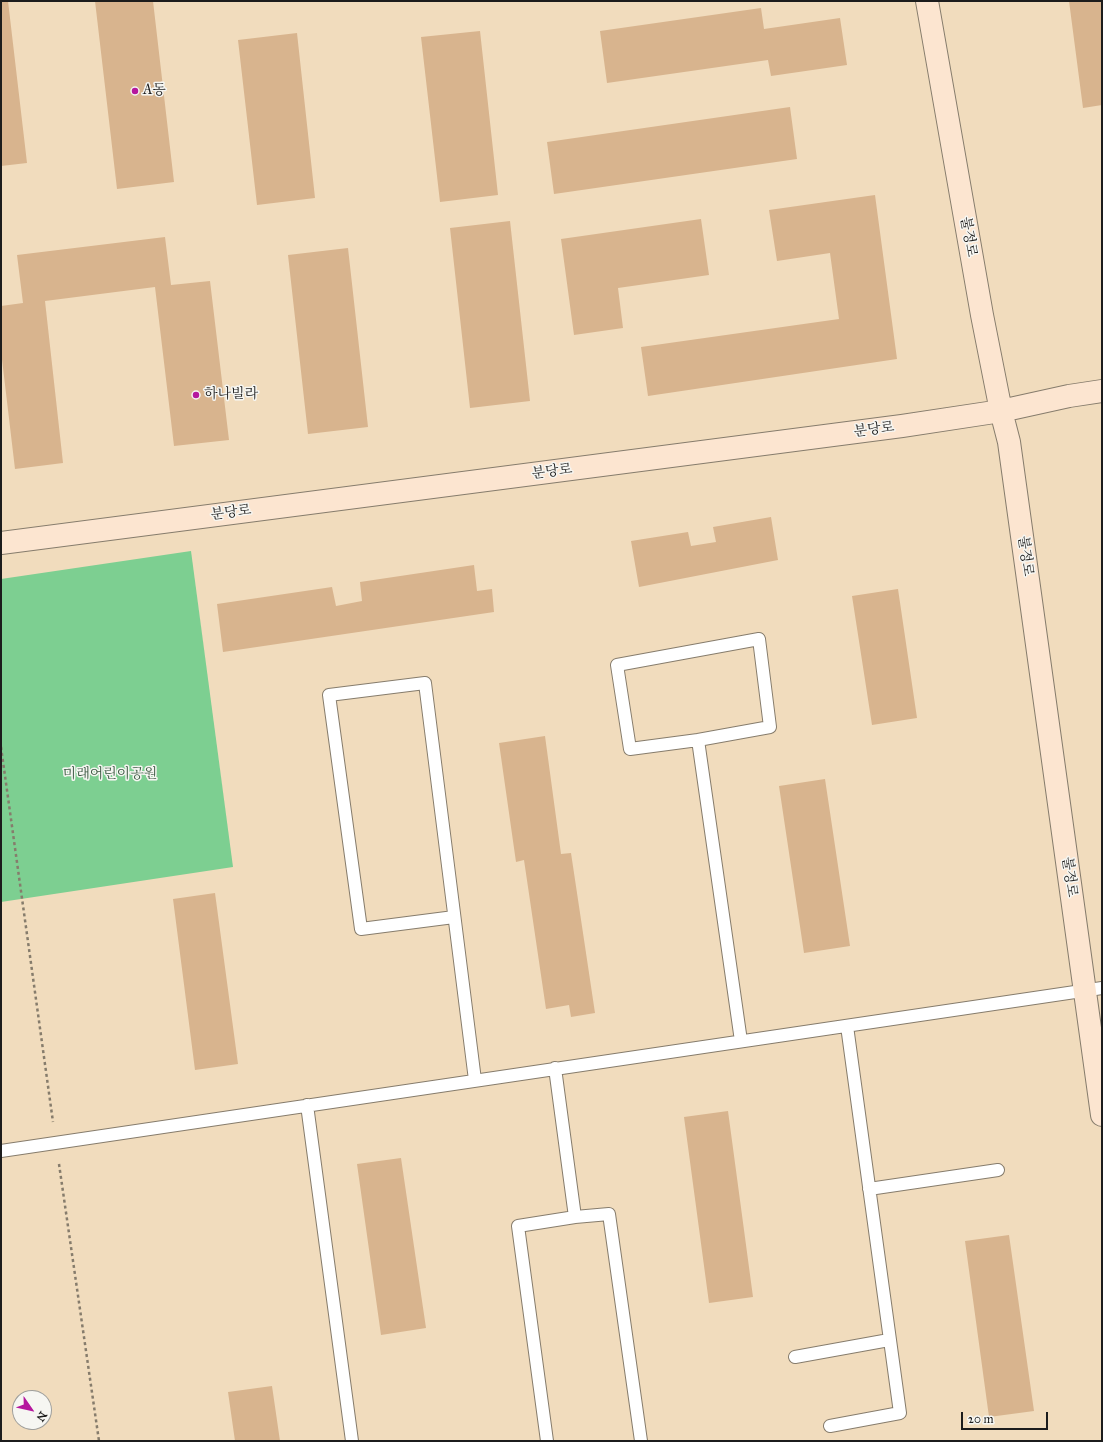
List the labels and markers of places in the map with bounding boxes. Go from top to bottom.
place label: A동 [143,83,166,99]
marker: A동 [130,86,140,96]
place label: 하나빌라 [204,387,258,403]
marker: 하나빌라 [191,390,201,400]

